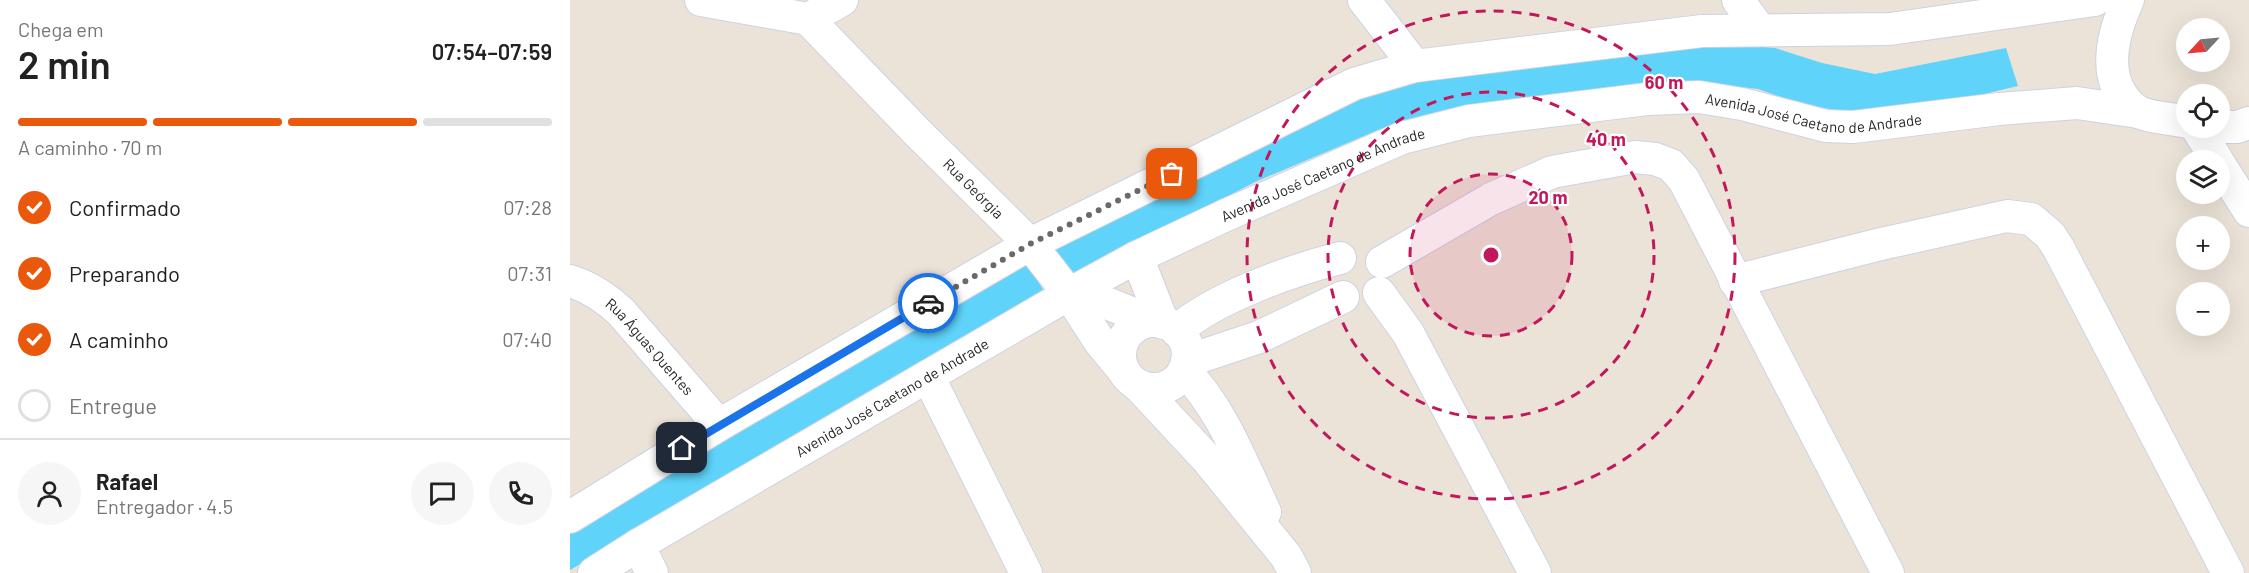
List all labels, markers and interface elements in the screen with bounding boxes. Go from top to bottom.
text: Chega em [18,17,104,41]
north arrow [2176,18,2230,72]
map controls [2176,18,2230,336]
text: 07:54–07:59 [432,38,552,64]
text: 2 min [18,40,111,87]
text: 60 m [1645,71,1683,93]
button: locate [2176,84,2230,138]
street label: Avenida José Caetano de Andrade [1704,89,1923,136]
street label: Avenida José Caetano de Andrade [1218,124,1427,225]
text: 40 m [1586,128,1626,150]
text: A caminho · 70 m [18,135,162,159]
pin [1146,148,1197,199]
button: layers [2176,150,2230,204]
street label: Rua Geórgia [940,154,1008,222]
icon: bag [1155,157,1188,190]
text: 20 m [1529,186,1567,208]
icon: check [18,191,51,224]
text: Confirmado [69,194,181,220]
text: 07:28 [503,195,552,219]
button: + [2176,216,2230,270]
centre of rings [1481,245,1501,265]
icon: check [18,257,51,290]
text: Preparando [69,260,180,286]
text: 07:31 [507,261,552,285]
courier [898,273,958,333]
button: − [2176,282,2230,336]
icon: car [912,287,945,320]
street label: Rua Águas Quentes [602,294,698,399]
icon: check [18,323,51,356]
text: A caminho [69,326,169,352]
text: 07:40 [502,327,552,351]
street label: Avenida José Caetano de Andrade [792,334,992,460]
text: Entregue [69,392,157,418]
pin [656,422,707,473]
icon: home [665,431,698,464]
button: person [18,462,81,525]
button: chat [411,462,474,525]
button: phone [489,462,552,525]
text: Rafael [96,468,158,494]
text: Entregador · 4.5 [96,494,233,518]

